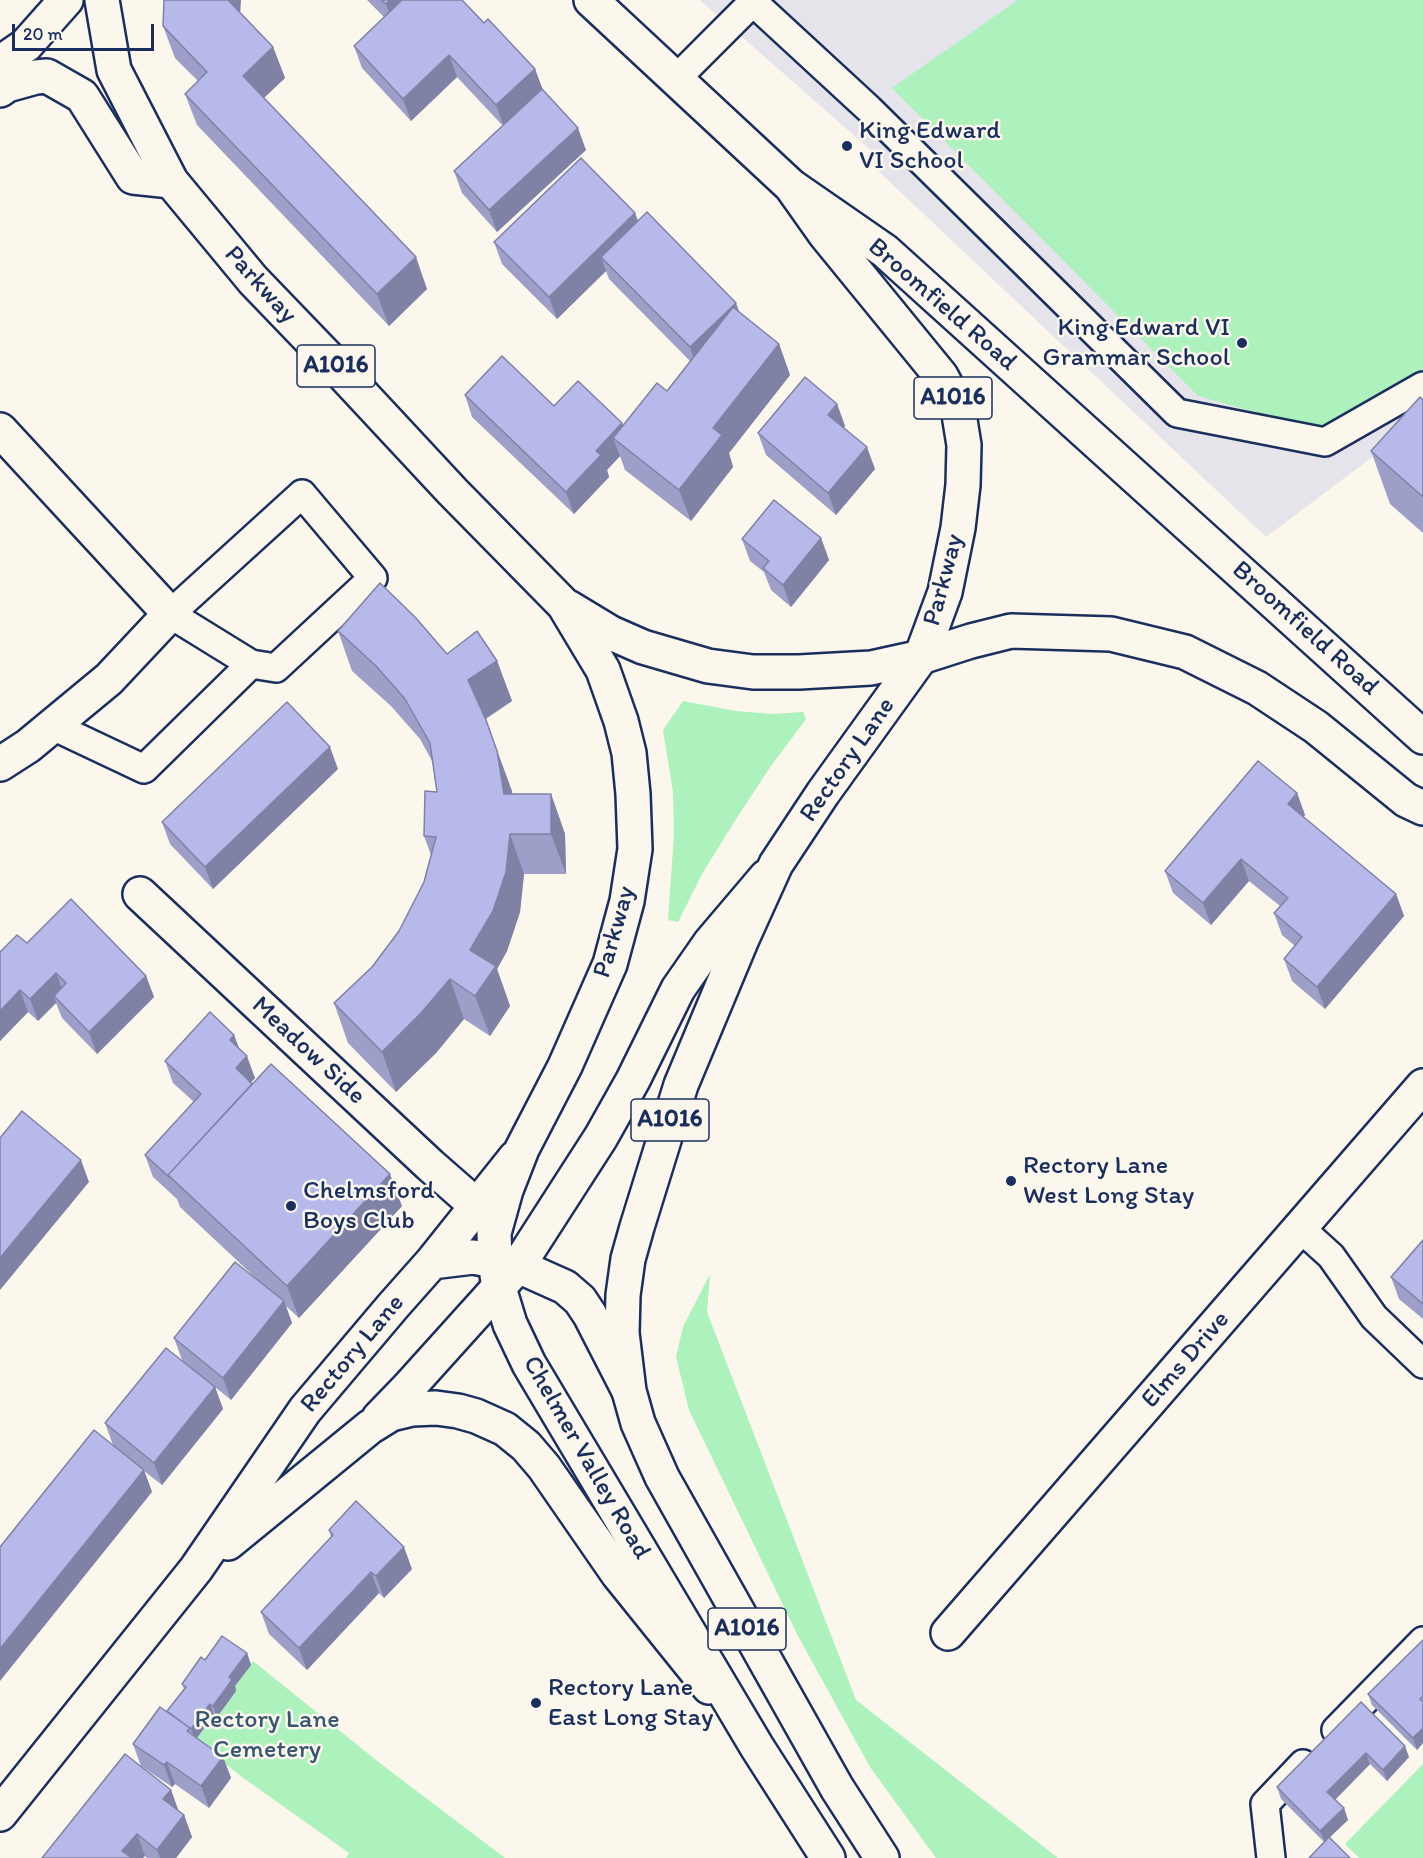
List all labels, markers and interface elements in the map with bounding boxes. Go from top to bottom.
scale bar [15,12,158,50]
text: 20 m [23,23,63,45]
place label: King Edward VI School [859,115,1001,176]
marker: King Edward VI School [840,139,854,153]
street label: Broomfield Road [861,232,1023,378]
street label: Parkway [217,240,303,330]
place label: King Edward VI Grammar School [1042,312,1230,374]
marker: King Edward VI Grammar School [1235,336,1249,350]
road number: A1016 [297,345,375,387]
road number: A1016 [914,377,992,419]
street label: Parkway [917,531,971,629]
street label: Broomfield Road [1225,555,1385,703]
street label: Rectory Lane [794,692,902,828]
street label: Parkway [587,883,643,981]
street label: Meadow Side [244,990,372,1112]
road number: A1016 [631,1099,709,1141]
place label: Rectory Lane West Long Stay [1023,1150,1194,1212]
marker: Rectory Lane West Long Stay [1004,1174,1018,1188]
place label: Chelmsford Boys Club [303,1175,435,1236]
marker: Chelmsford Boys Club [284,1199,298,1213]
street label: Rectory Lane [294,1288,412,1420]
street label: Elms Drive [1135,1305,1237,1415]
street label: Chelmer Valley Road [515,1351,657,1565]
road number: A1016 [708,1608,786,1650]
place label: Rectory Lane East Long Stay [548,1672,713,1733]
marker: Rectory Lane East Long Stay [529,1696,543,1710]
park label: Rectory Lane Cemetery [194,1704,340,1766]

